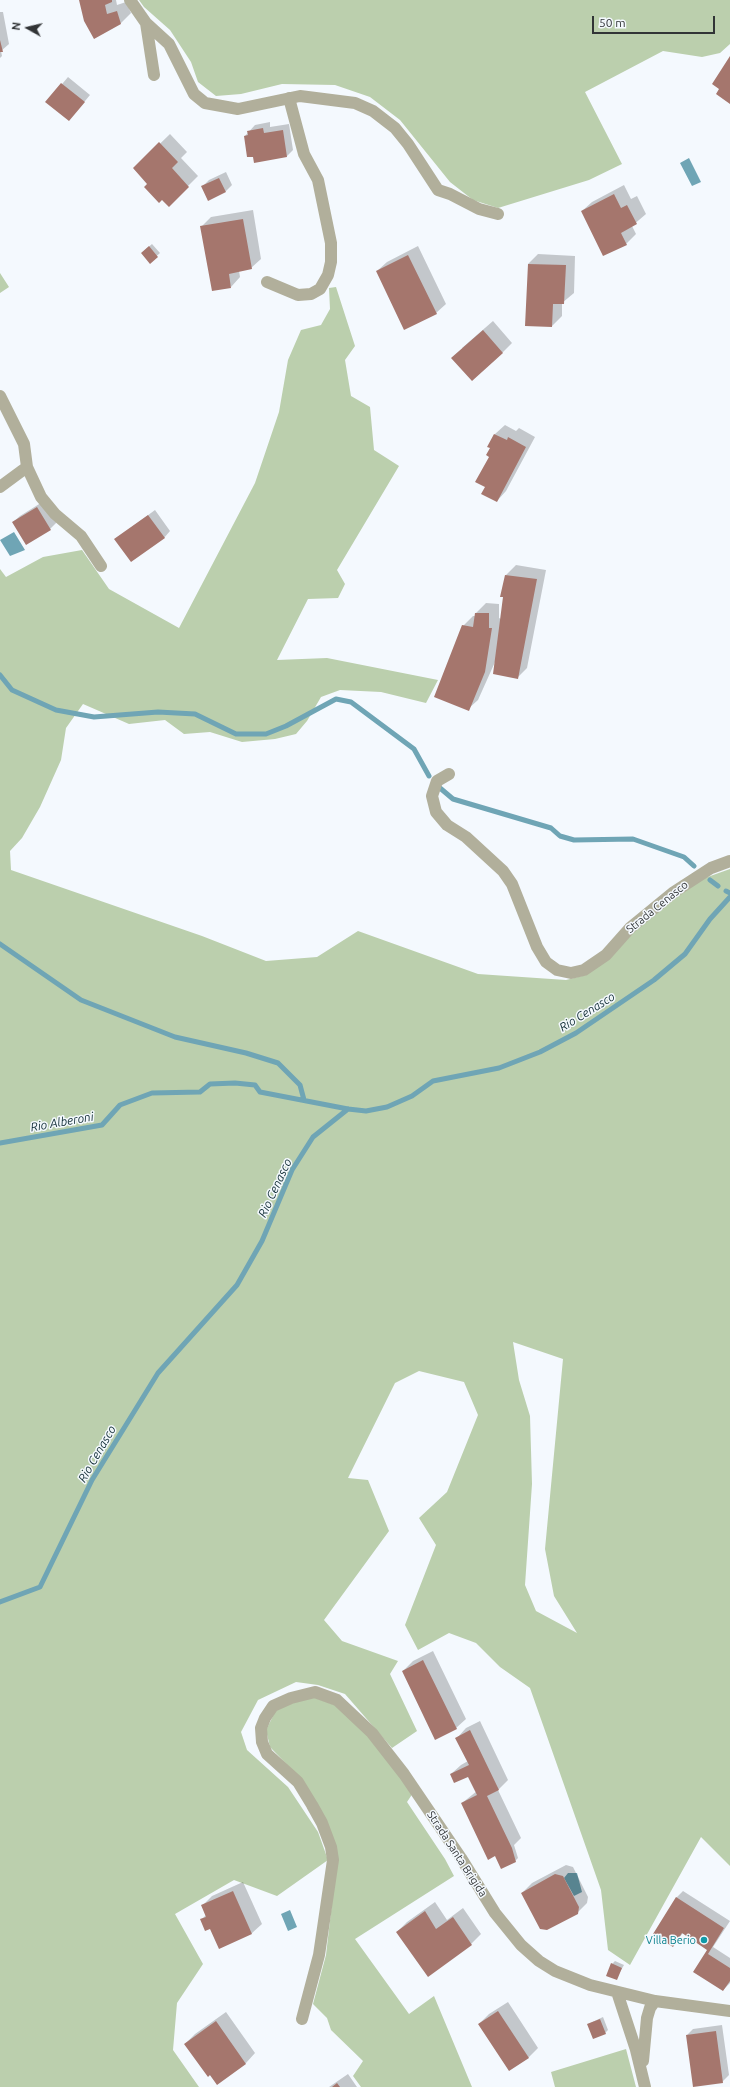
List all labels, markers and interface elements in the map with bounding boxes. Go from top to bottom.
north arrow [8,8,48,48]
scale bar [594,8,717,34]
text: 50 m [599,16,626,29]
text: N [10,21,23,31]
street label: Strada Cenasco [623,878,691,936]
water label: Rio Cenasco [556,989,618,1035]
water label: Rio Alberoni [29,1109,95,1135]
water label: Rio Cenasco [255,1156,295,1220]
water label: Rio Cenasco [75,1423,119,1485]
street label: Strada Santa Brigida [424,1809,490,1899]
place label: Villa Berio [646,1933,696,1947]
marker: Villa Berio [699,1935,709,1945]

